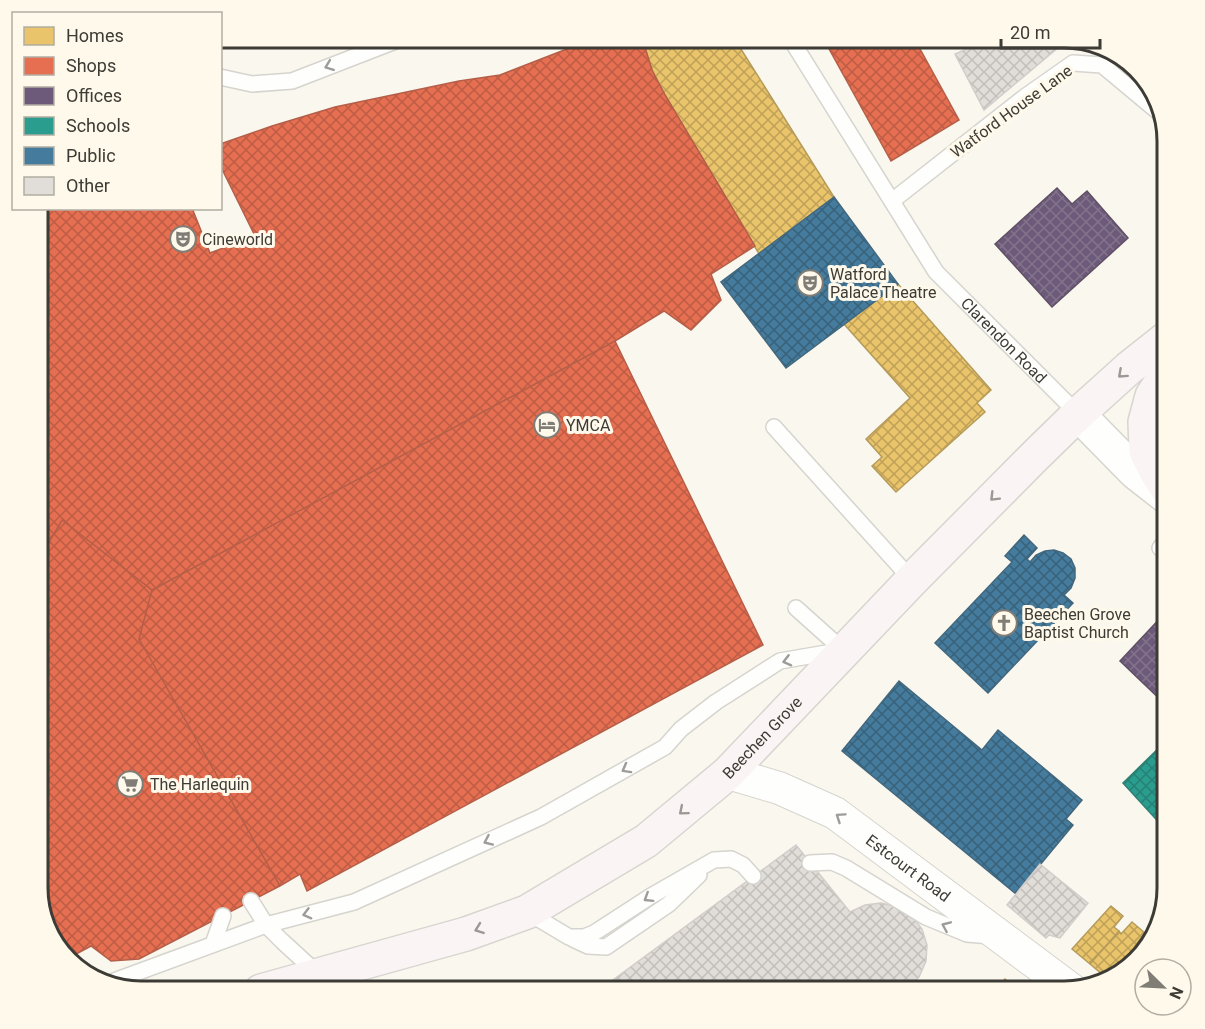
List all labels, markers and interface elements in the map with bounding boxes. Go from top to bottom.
legend [12,12,222,210]
scale bar [1001,12,1100,50]
text: 20 m [1010,22,1050,43]
text: Homes [66,25,124,46]
text: Shops [66,55,116,76]
one-way arrow [325,59,335,72]
street label: Watford House Lane [947,61,1076,162]
text: Offices [66,85,122,106]
text: Schools [66,115,130,136]
text: Public [66,145,116,166]
text: Other [66,175,110,196]
theatre icon: Cineworld [168,224,198,254]
place label: Cineworld [202,230,273,249]
place label: Watford Palace Theatre [830,265,936,302]
theatre icon: Watford Palace Theatre [795,268,825,298]
street label: Clarendon Road [957,294,1050,387]
one-way arrow [1118,367,1128,378]
hotel icon: YMCA [532,410,562,440]
place label: YMCA [566,416,611,435]
one-way arrow [990,490,1001,501]
place label: Beechen Grove Baptist Church [1024,605,1131,642]
church icon: Beechen Grove Baptist Church [989,608,1019,638]
one-way arrow [782,653,792,666]
street label: Beechen Grove [719,692,806,783]
one-way arrow [622,762,632,773]
supermarket icon: The Harlequin [115,769,145,799]
place label: The Harlequin [150,775,249,794]
one-way arrow [679,803,690,814]
one-way arrow [836,813,847,824]
street label: Estcourt Road [862,830,954,906]
one-way arrow [483,834,494,846]
one-way arrow [644,890,654,902]
one-way arrow [303,906,313,919]
one-way arrow [474,921,485,934]
one-way arrow [942,921,953,933]
north arrow [1133,957,1193,1017]
text: N [1165,984,1187,1002]

